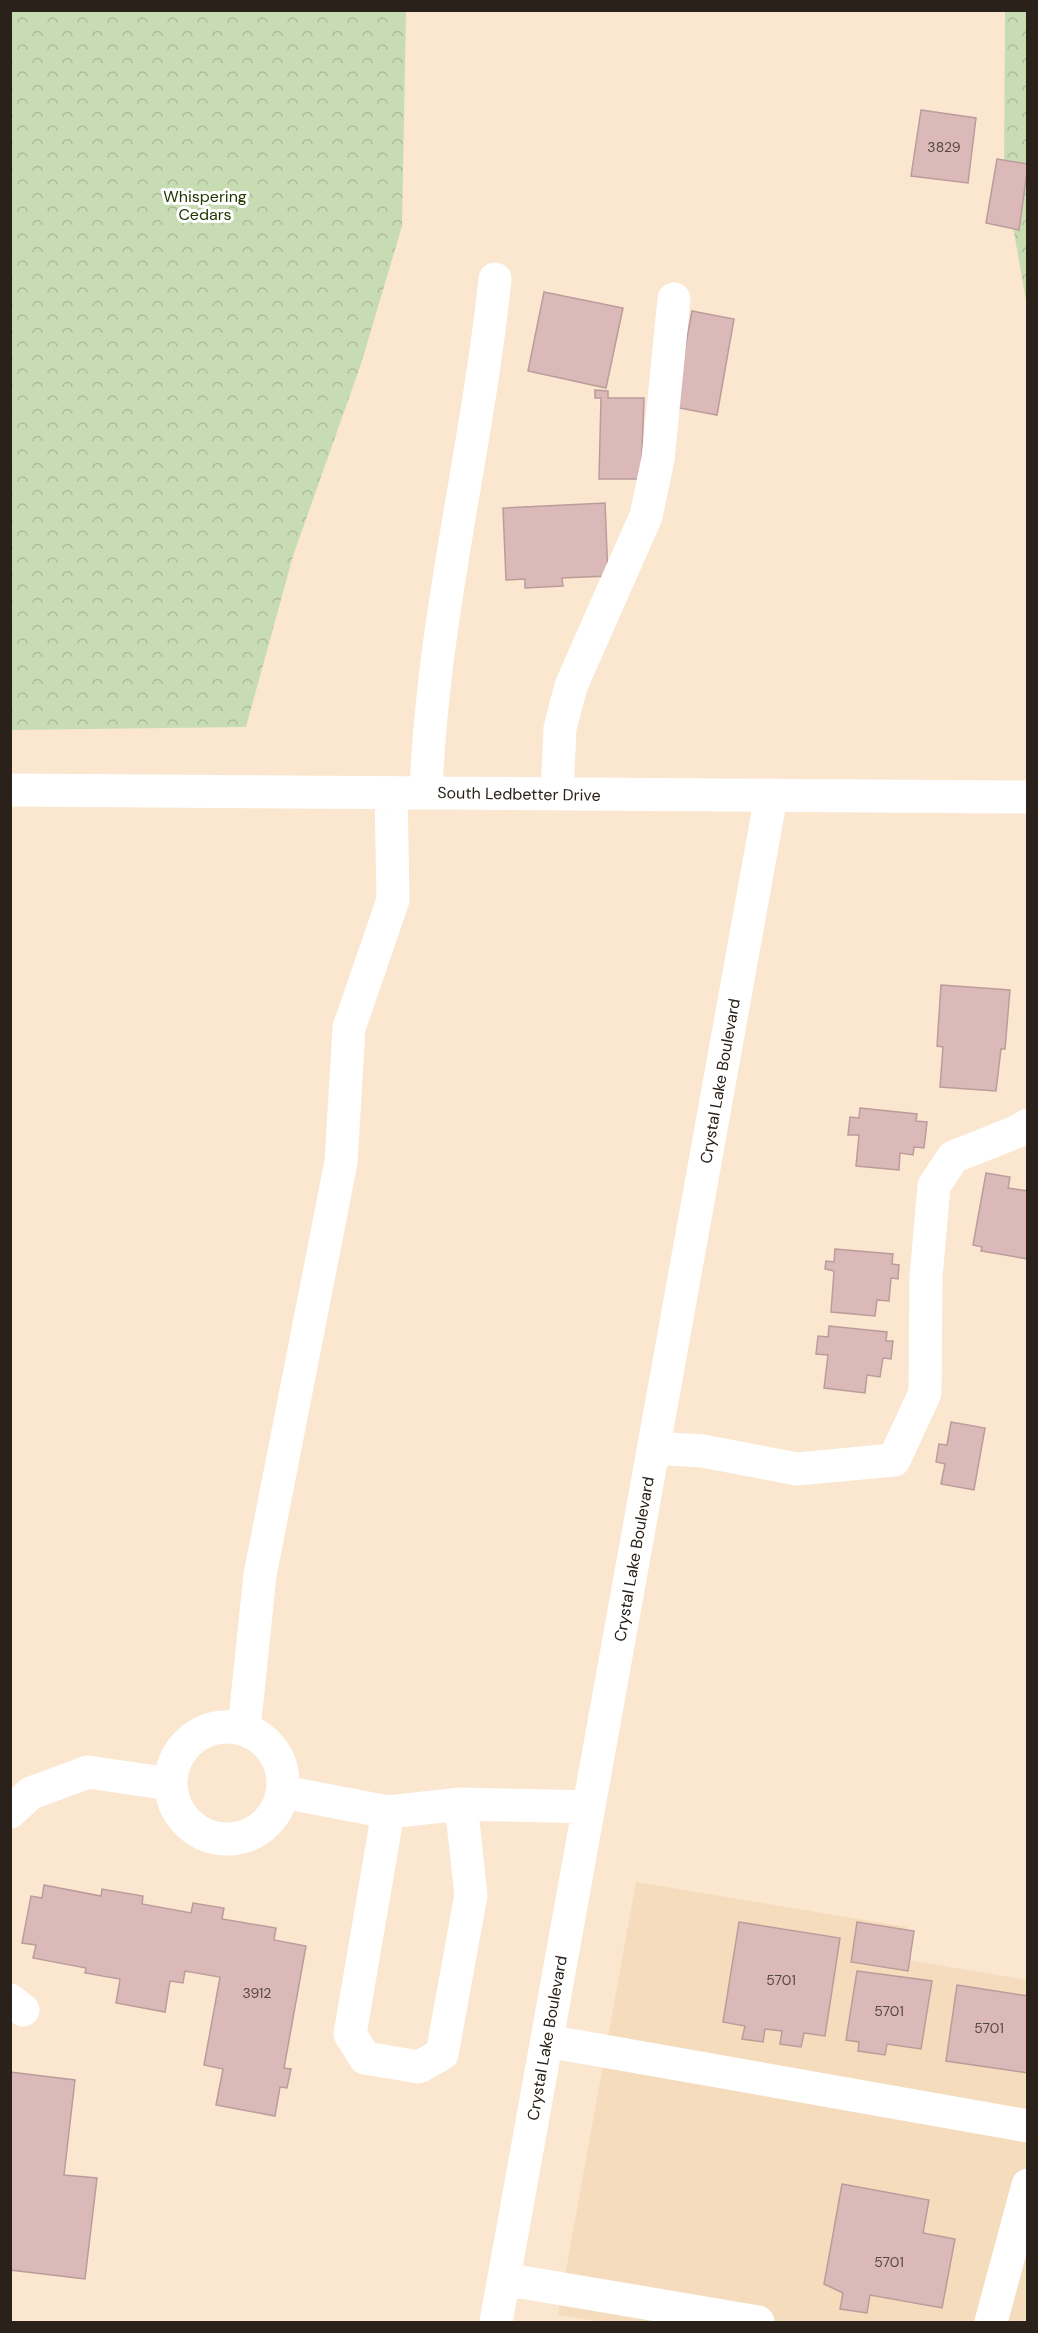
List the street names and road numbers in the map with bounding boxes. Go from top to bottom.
street label: South Ledbetter Drive [437,782,601,806]
street label: Crystal Lake Boulevard [695,997,745,1165]
street label: Crystal Lake Boulevard [609,1475,659,1643]
street label: Crystal Lake Boulevard [522,1954,572,2122]

